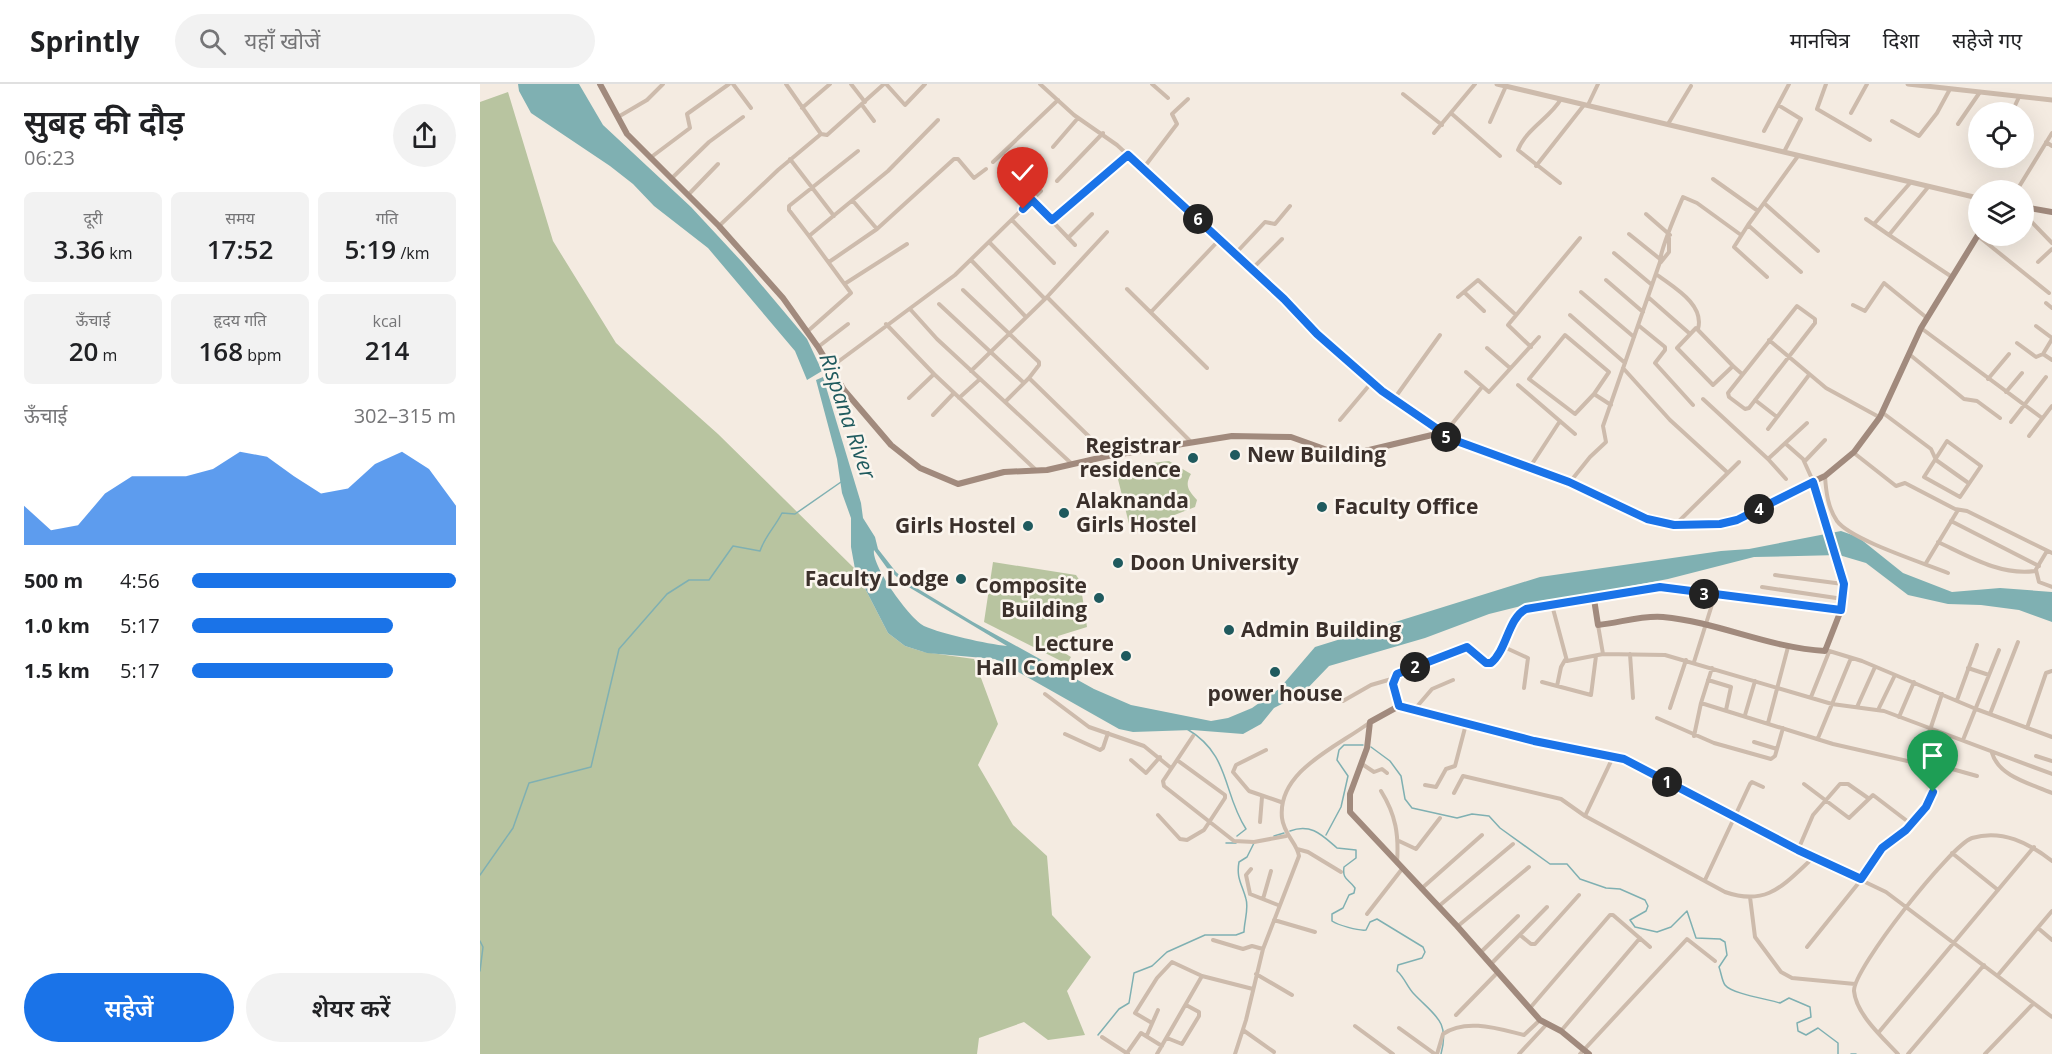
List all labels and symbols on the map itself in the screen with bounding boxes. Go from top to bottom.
pin [997,147,1048,209]
pin: 6 [1183,204,1213,234]
water label: Rispana River [813,349,885,484]
pin: 5 [1431,422,1461,452]
place label: Registrar residence [1080,431,1181,483]
place label: New Building [1247,440,1386,468]
marker: New Building [1228,448,1242,462]
marker: Registrar residence [1186,451,1200,465]
place label: Alaknanda Girls Hostel [1076,486,1197,538]
place label: Faculty Office [1334,492,1478,520]
pin: 4 [1744,494,1774,524]
marker: Faculty Office [1315,500,1329,514]
marker: Alaknanda Girls Hostel [1057,506,1071,520]
place label: Girls Hostel [895,511,1016,539]
marker: Girls Hostel [1021,519,1035,533]
place label: Doon University [1130,548,1299,576]
marker: Doon University [1111,556,1125,570]
place label: Faculty Lodge [805,564,949,592]
place label: Composite Building [975,571,1087,623]
marker: Faculty Lodge [954,572,968,586]
pin: 3 [1689,579,1719,609]
marker: Composite Building [1092,591,1106,605]
place label: Admin Building [1241,615,1401,643]
marker: Admin Building [1222,623,1236,637]
place label: Lecture Hall Complex [976,629,1115,681]
marker: Lecture Hall Complex [1119,649,1133,663]
pin: 2 [1400,652,1430,682]
marker: power house [1268,665,1282,679]
place label: power house [1207,679,1343,707]
pin [1907,730,1958,792]
pin: 1 [1652,767,1682,797]

